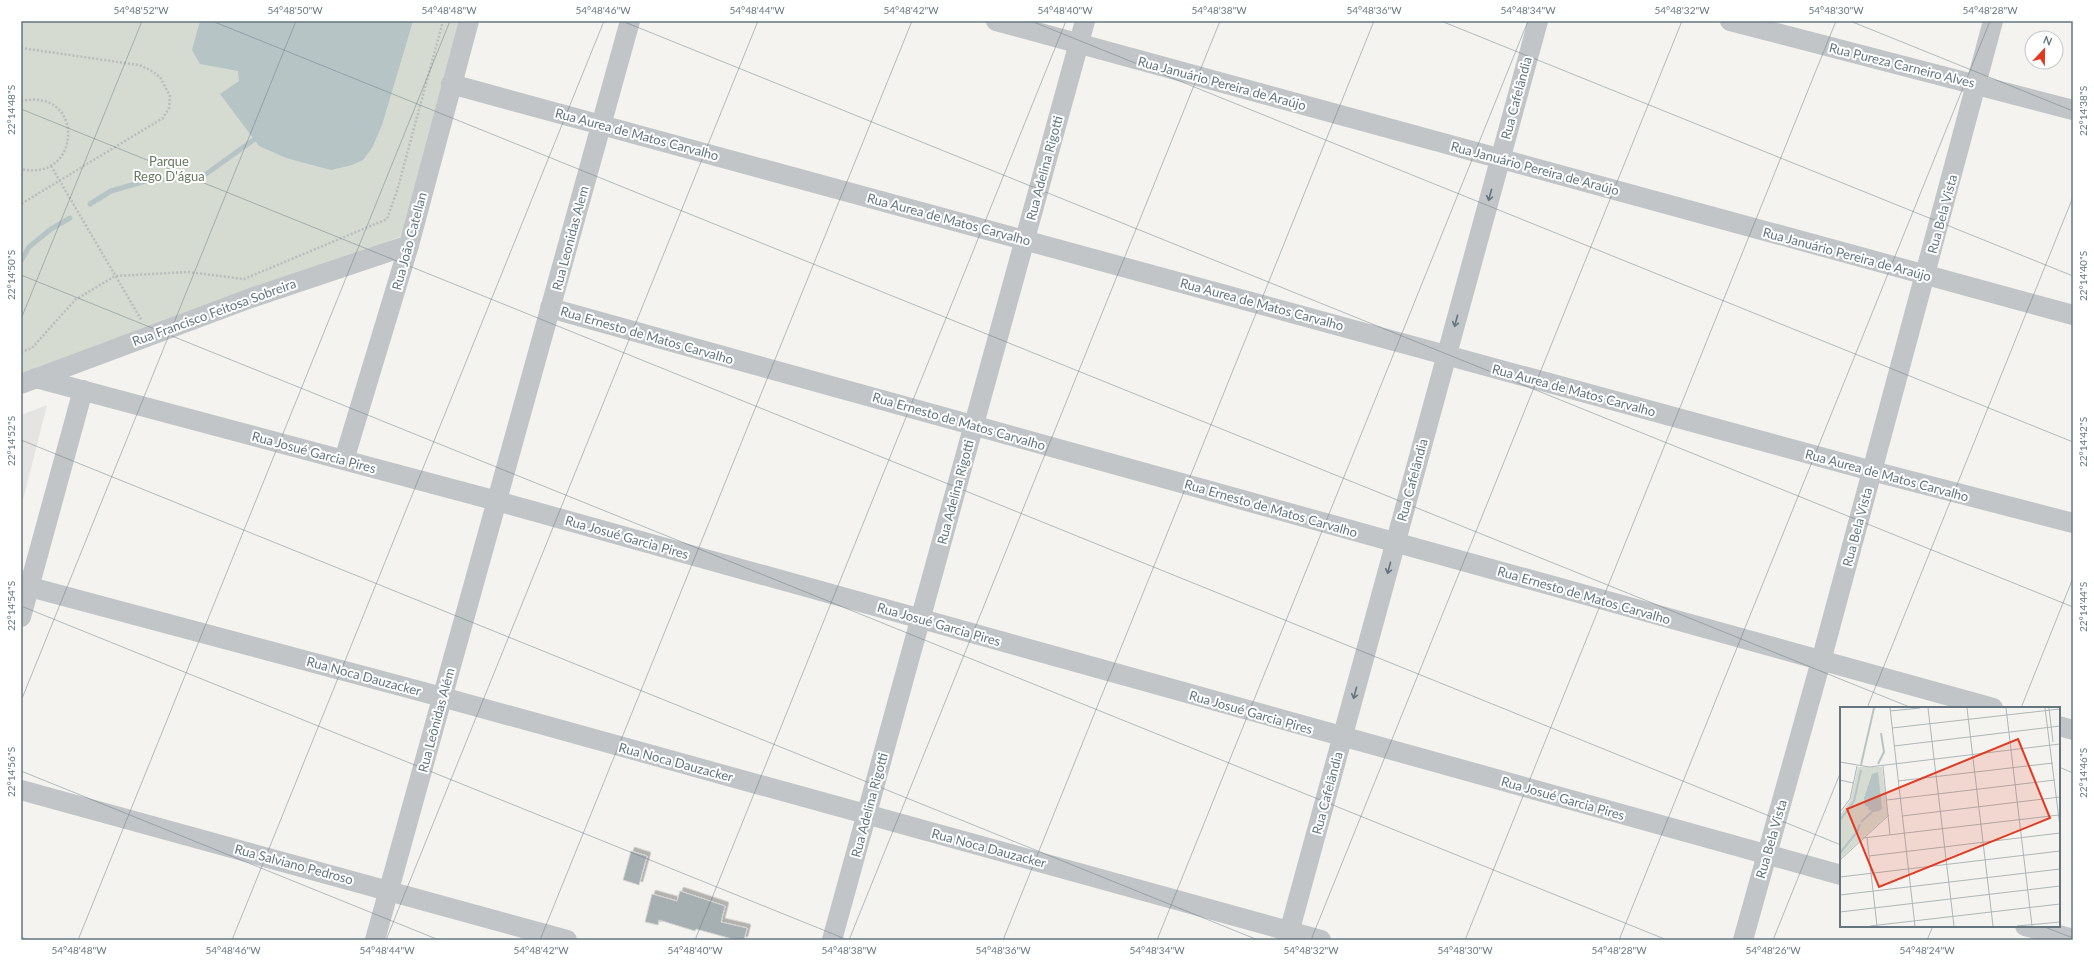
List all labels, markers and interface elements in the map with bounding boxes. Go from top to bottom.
text: 54°48'52"W [113,4,169,16]
text: 54°48'50"W [267,4,323,16]
text: 54°48'48"W [421,4,477,16]
text: 54°48'46"W [575,4,631,16]
text: 54°48'44"W [729,4,785,16]
text: 54°48'42"W [883,4,939,16]
text: 54°48'40"W [1037,4,1093,16]
text: 54°48'38"W [1191,4,1247,16]
text: 54°48'36"W [1346,4,1402,16]
text: 54°48'34"W [1500,4,1556,16]
text: 54°48'32"W [1654,4,1710,16]
text: 54°48'30"W [1808,4,1864,16]
text: 54°48'28"W [1962,4,2018,16]
north arrow [2024,30,2064,70]
text: N [2042,33,2054,48]
street label: Rua Pureza Carneiro Alves [1827,39,1977,91]
street label: Rua Januário Pereira de Araújo [1136,53,1308,113]
street label: Rua Cafelândia [1497,55,1535,141]
text: 22°14'48"S [5,85,17,135]
text: 22°14'38"S [2077,86,2089,136]
street label: Rua Aurea de Matos Carvalho [553,104,721,164]
street label: Rua Adelina Rigotti [1022,114,1066,222]
street label: Rua Januário Pereira de Araújo [1449,138,1621,198]
park label: Parque Rego D'água [133,153,205,184]
street label: Rua Bela Vista [1924,173,1960,255]
street label: Rua Leonidas Alem [548,184,592,292]
street label: Rua Aurea de Matos Carvalho [865,189,1033,249]
one-way arrow [1486,189,1493,202]
street label: Rua João Catellan [388,190,430,292]
street label: Rua Januário Pereira de Araújo [1761,224,1933,284]
text: 22°14'50"S [5,250,17,300]
text: 22°14'40"S [2077,251,2089,301]
street label: Rua Aurea de Matos Carvalho [1178,274,1346,334]
street label: Rua Francisco Feitosa Sobreira [130,275,298,349]
street label: Rua Ernesto de Matos Carvalho [559,303,735,367]
one-way arrow [1452,314,1459,327]
street label: Rua Aurea de Matos Carvalho [1490,360,1658,420]
street label: Rua Ernesto de Matos Carvalho [871,389,1047,453]
text: 22°14'52"S [5,416,17,466]
text: 22°14'42"S [2077,417,2089,467]
street label: Rua Josué Garcia Pires [250,428,378,476]
street label: Rua Cafelândia [1393,437,1431,523]
street label: Rua Adelina Rigotti [933,438,977,546]
street label: Rua Aurea de Matos Carvalho [1803,445,1971,505]
street label: Rua Ernesto de Matos Carvalho [1183,476,1359,540]
street label: Rua Bela Vista [1839,486,1875,568]
street label: Rua Josué Garcia Pires [563,512,691,562]
one-way arrow [1385,561,1392,574]
street label: Rua Ernesto de Matos Carvalho [1496,563,1672,627]
text: 22°14'54"S [5,581,17,631]
text: 22°14'44"S [2077,582,2089,632]
street label: Rua Josué Garcia Pires [875,599,1003,649]
street label: Rua Noca Dauzacker [305,653,423,699]
street label: Rua Leônidas Além [414,666,458,774]
street label: Rua Josué Garcia Pires [1187,687,1315,737]
one-way arrow [1350,687,1358,700]
inset map [1840,707,2060,927]
street label: Rua Noca Dauzacker [617,739,735,785]
text: 22°14'56"S [5,747,17,797]
text: 22°14'46"S [2077,748,2089,798]
street label: Rua Cafelândia [1308,750,1346,836]
street label: Rua Adelina Rigotti [847,751,891,859]
street label: Rua Josué Garcia Pires [1499,773,1627,823]
street label: Rua Bela Vista [1752,798,1790,880]
street label: Rua Noca Dauzacker [930,825,1048,871]
street label: Rua Salviano Pedroso [233,840,355,888]
text: 54°48'48"W [51,944,107,956]
text: 54°48'46"W [205,944,261,956]
text: 54°48'44"W [359,944,415,956]
text: 54°48'42"W [513,944,569,956]
text: 54°48'40"W [667,944,723,956]
text: 54°48'38"W [821,944,877,956]
text: 54°48'36"W [975,944,1031,956]
text: 54°48'34"W [1129,944,1185,956]
text: 54°48'32"W [1283,944,1339,956]
text: 54°48'30"W [1437,944,1493,956]
text: 54°48'28"W [1591,944,1647,956]
text: 54°48'26"W [1745,944,1801,956]
text: 54°48'24"W [1899,944,1955,956]

